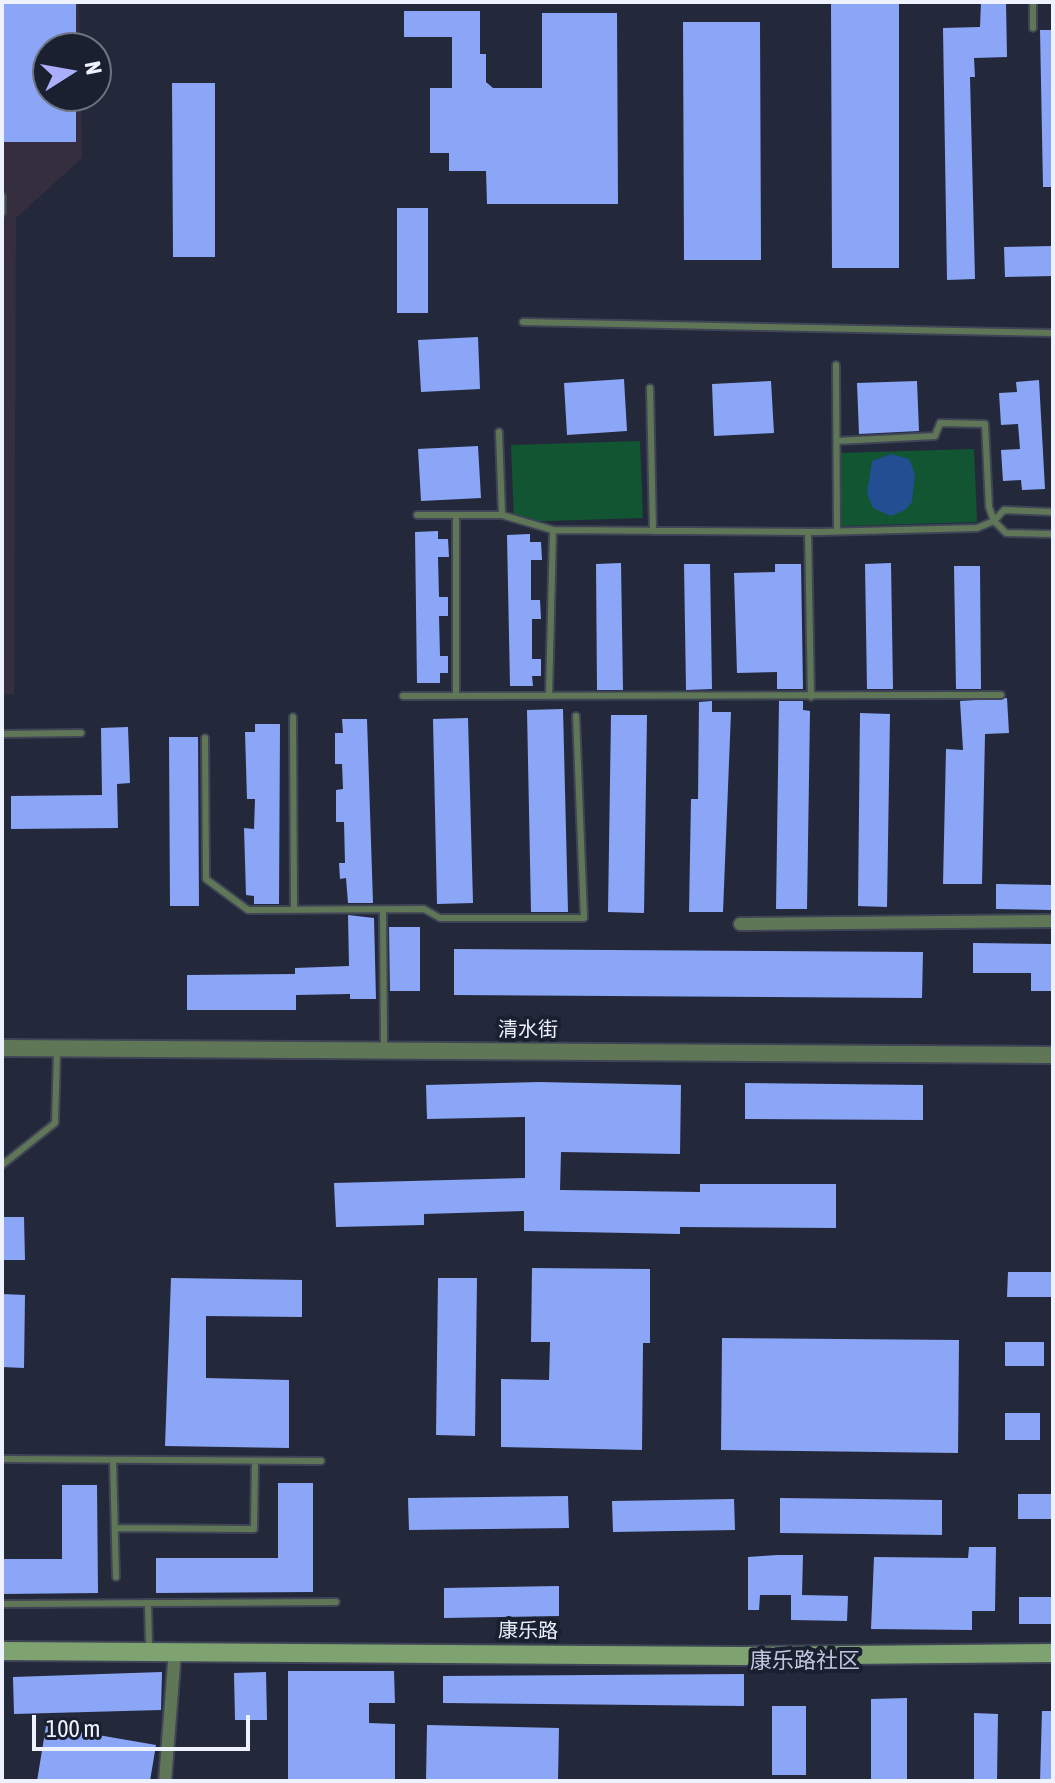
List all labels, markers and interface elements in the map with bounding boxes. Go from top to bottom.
north arrow [32,32,112,112]
text: N [80,59,108,77]
street label: 清水街 [498,1018,558,1042]
street label: 康乐路 [498,1618,558,1644]
district label: 康乐路社区 [750,1648,860,1674]
scale bar [36,1699,254,1749]
text: 100 m [46,1715,100,1742]

